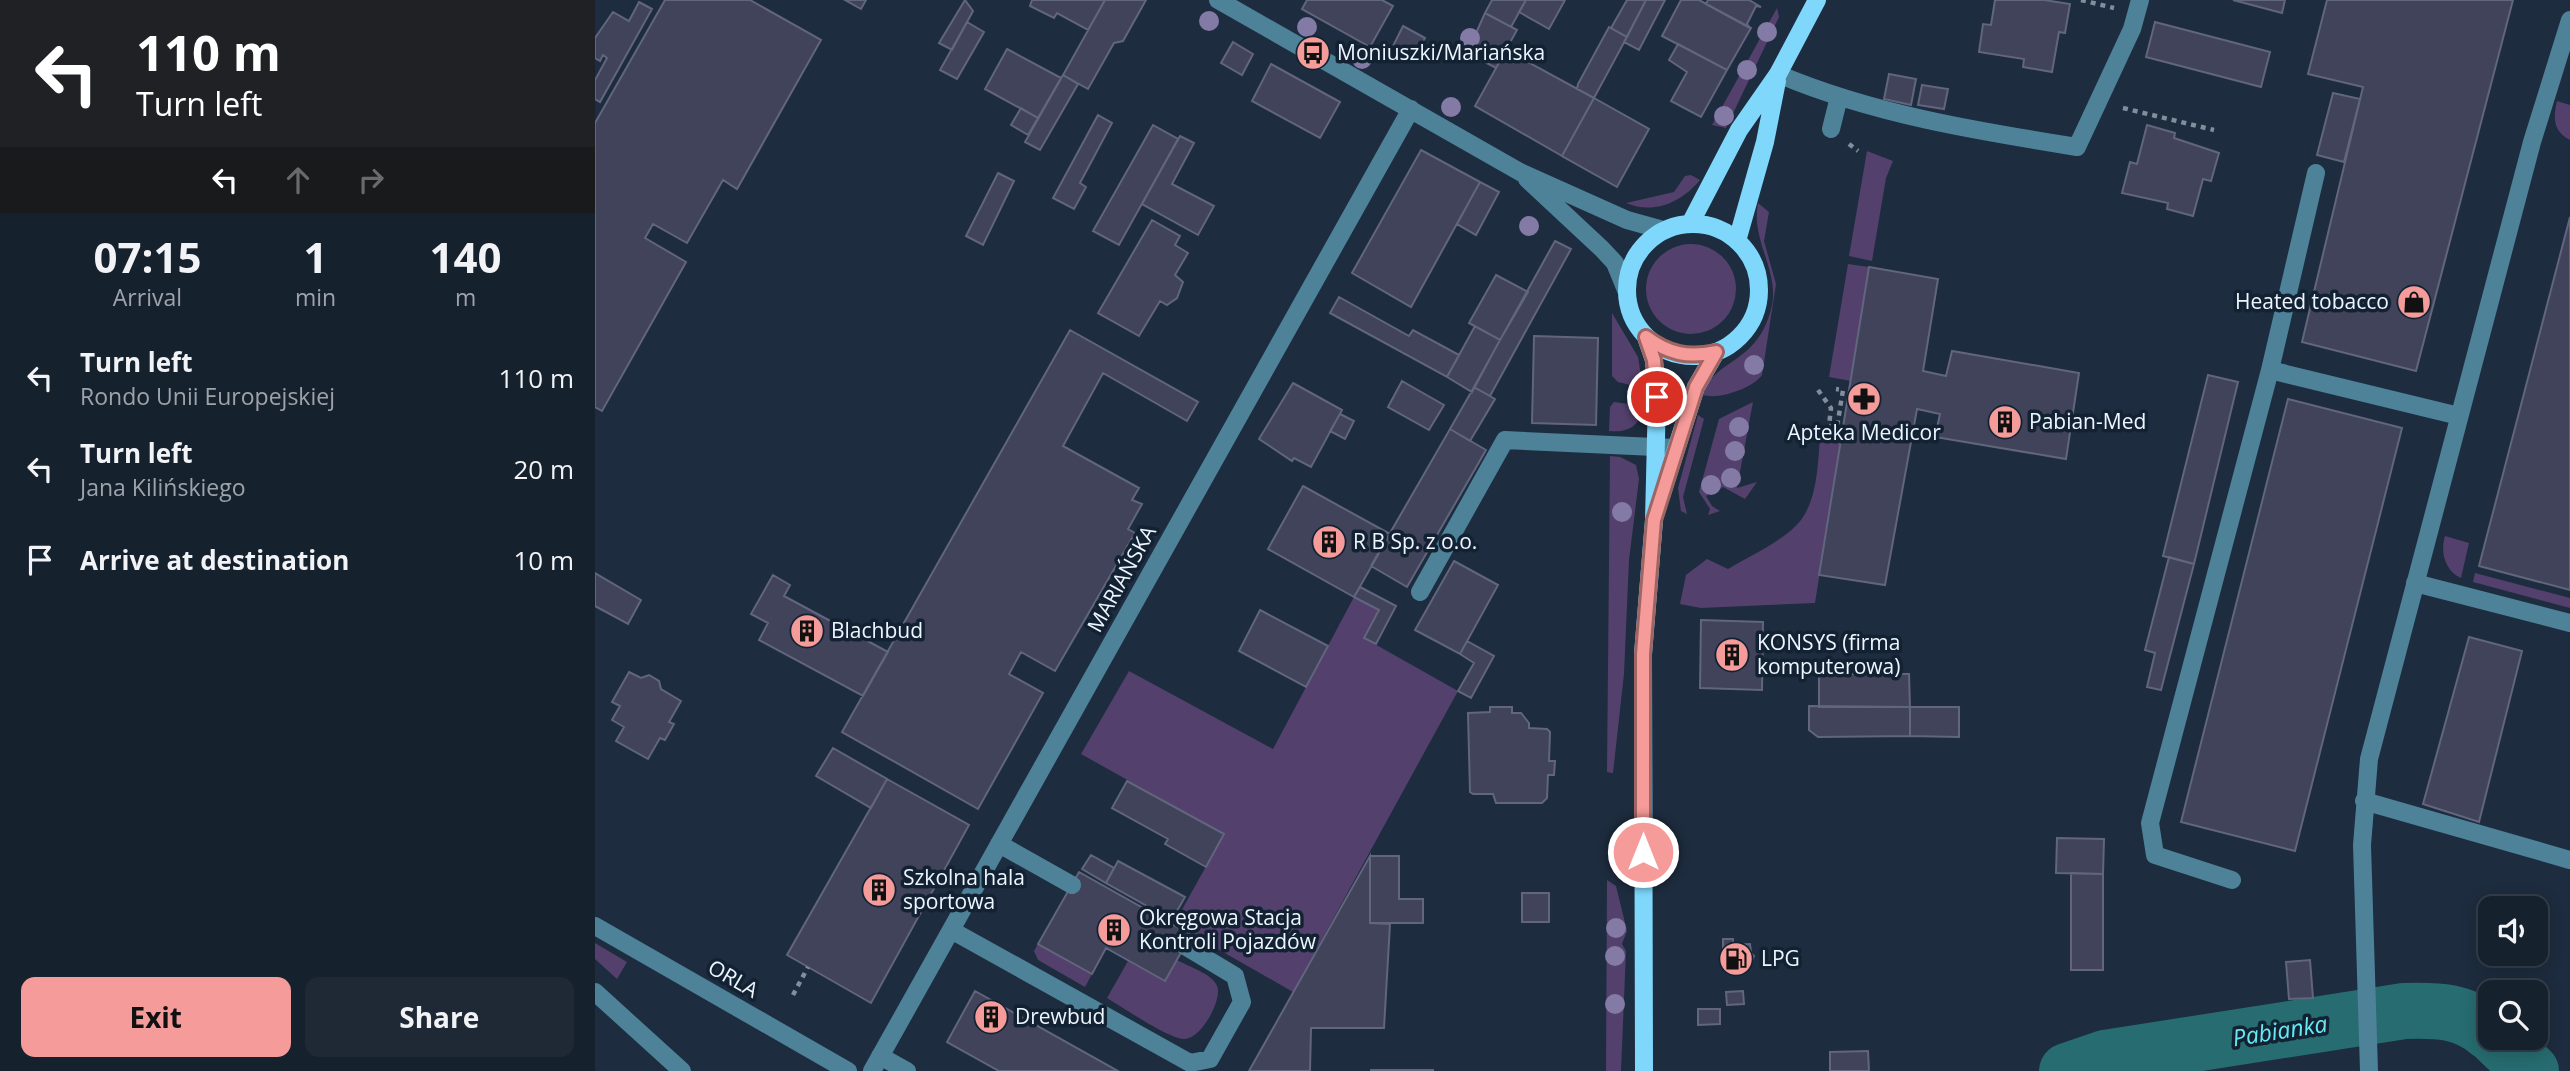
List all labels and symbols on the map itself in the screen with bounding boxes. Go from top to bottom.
bus stop icon: Moniuszki/Mariańska [1294,34,1332,72]
place label: Moniuszki/Mariańska [1337,38,1545,66]
shop icon: Heated tobacco [2395,283,2433,321]
place label: Heated tobacco [2235,287,2389,315]
pin [1627,367,1687,427]
pharmacy icon: Apteka Medicor [1845,380,1883,418]
building icon: Pabian-Med [1986,403,2024,441]
place label: Pabian-Med [2029,407,2146,435]
place label: Apteka Medicor [1787,418,1941,446]
street label: MARIAŃSKA [1080,520,1162,637]
building icon: R B Sp. z o.o. [1310,523,1348,561]
place label: R B Sp. z o.o. [1353,527,1477,555]
building icon: Blachbud [788,612,826,650]
place label: Blachbud [831,616,923,644]
place label: KONSYS (firma komputerowa) [1757,628,1900,680]
building icon: KONSYS (firma komputerowa) [1713,636,1751,674]
position arrow [1606,815,1680,889]
place label: Szkolna hala sportowa [903,863,1025,915]
building icon: Szkolna hala sportowa [860,871,898,909]
place label: Okręgowa Stacja Kontroli Pojazdów [1139,903,1317,955]
building icon: Okręgowa Stacja Kontroli Pojazdów [1095,911,1133,949]
fuel station icon: LPG [1717,940,1755,978]
place label: LPG [1761,944,1800,972]
street label: ORLA [703,953,764,1004]
building icon: Drewbud [972,998,1010,1036]
place label: Drewbud [1015,1002,1105,1030]
water label: Pabianka [2230,1007,2330,1053]

